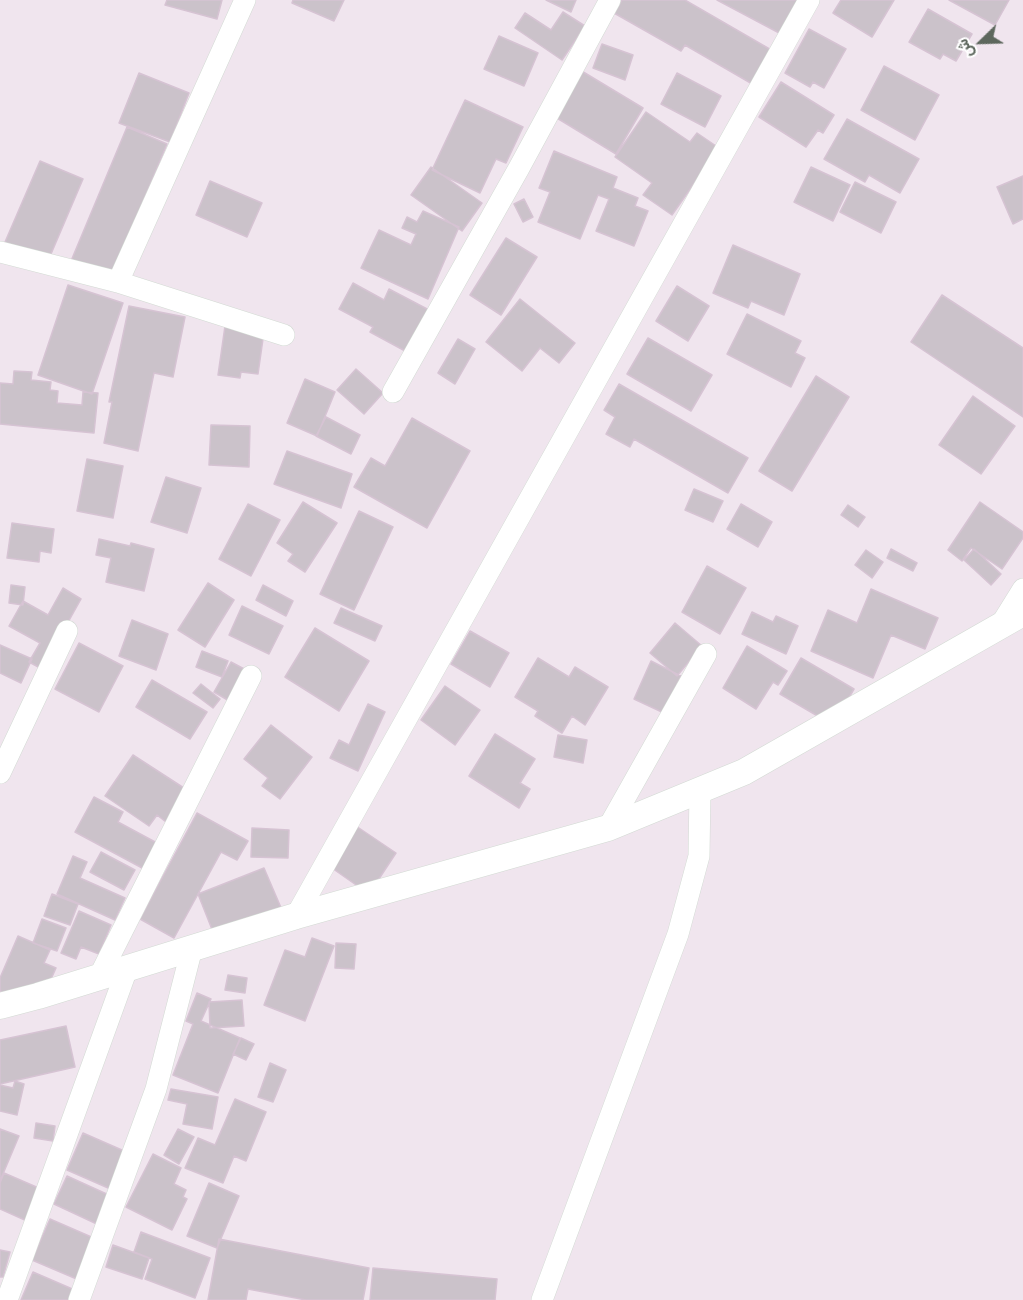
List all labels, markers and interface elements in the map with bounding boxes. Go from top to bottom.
north arrow [951,12,1011,72]
text: ش [951,36,977,62]

